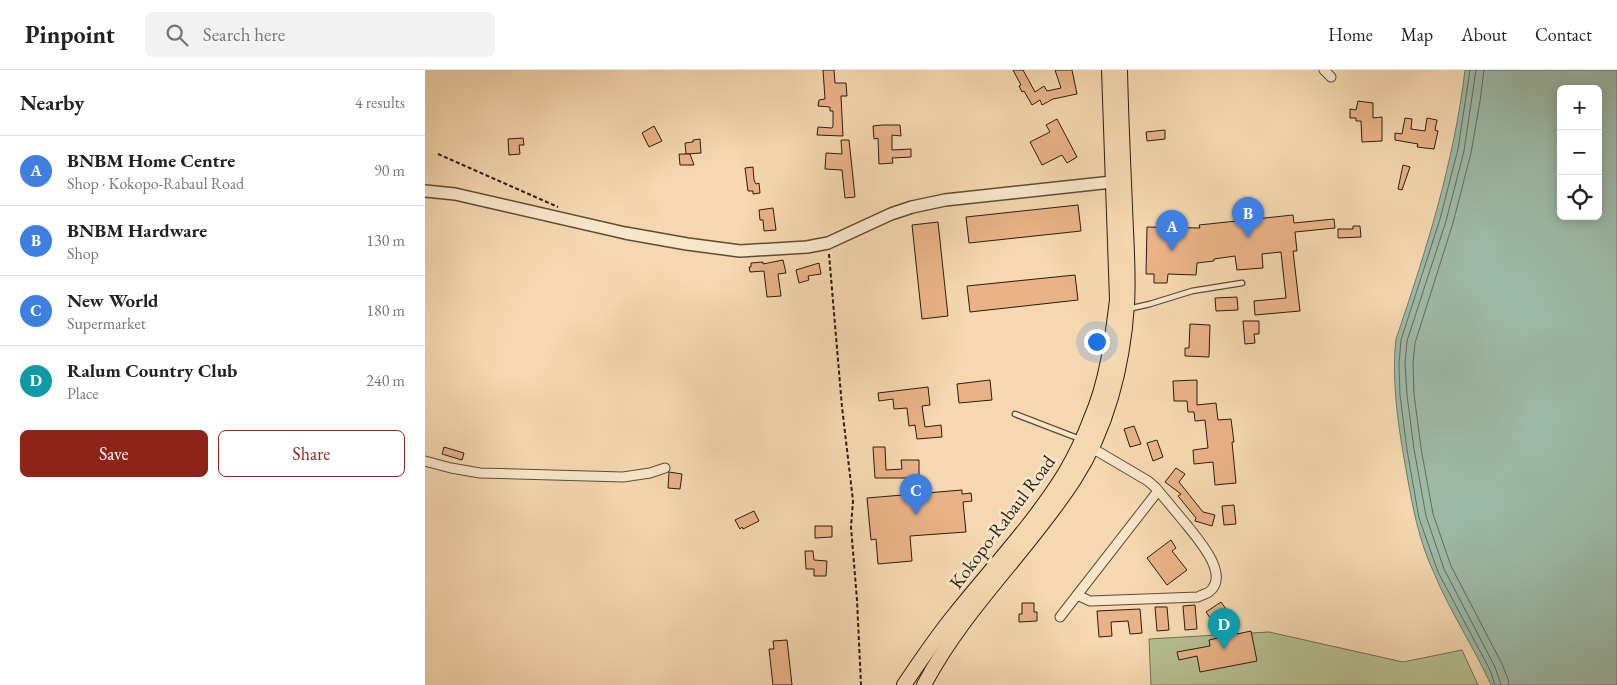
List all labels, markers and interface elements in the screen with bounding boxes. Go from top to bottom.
search box [145,12,495,57]
text: Pinpoint [25,19,115,50]
icon: search [163,21,191,49]
text: Search here [203,22,285,47]
text: Home [1328,23,1373,46]
text: Map [1401,23,1433,46]
text: About [1461,23,1507,46]
text: Contact [1535,23,1592,46]
map controls [1557,85,1602,220]
button: + [1557,85,1602,130]
text: Nearby [20,89,84,116]
text: 4 results [355,92,405,113]
button: − [1557,130,1602,175]
text: BNBM Home Centre [67,148,235,173]
text: A [30,160,42,181]
text: 90 m [374,160,405,181]
text: Shop · Kokopo-Rabaul Road [67,173,244,194]
button: locate [1557,175,1602,220]
pin: B [1232,197,1264,238]
pin: A [1156,210,1188,251]
text: BNBM Hardware [67,218,207,243]
text: B [31,230,41,251]
text: 130 m [366,230,405,251]
text: Shop [67,243,99,264]
text: New World [67,288,159,313]
text: C [30,300,42,321]
text: 180 m [366,300,405,321]
text: Supermarket [67,313,146,334]
your location [1084,329,1110,355]
text: Ralum Country Club [67,358,237,383]
text: D [30,370,42,391]
text: 240 m [366,370,405,391]
text: Place [67,383,99,404]
button: Save [20,430,208,477]
button: Share [218,430,405,477]
street label: Kokopo-Rabaul Road [944,450,1061,594]
pin: C [900,474,932,515]
pin: D [1208,608,1240,649]

